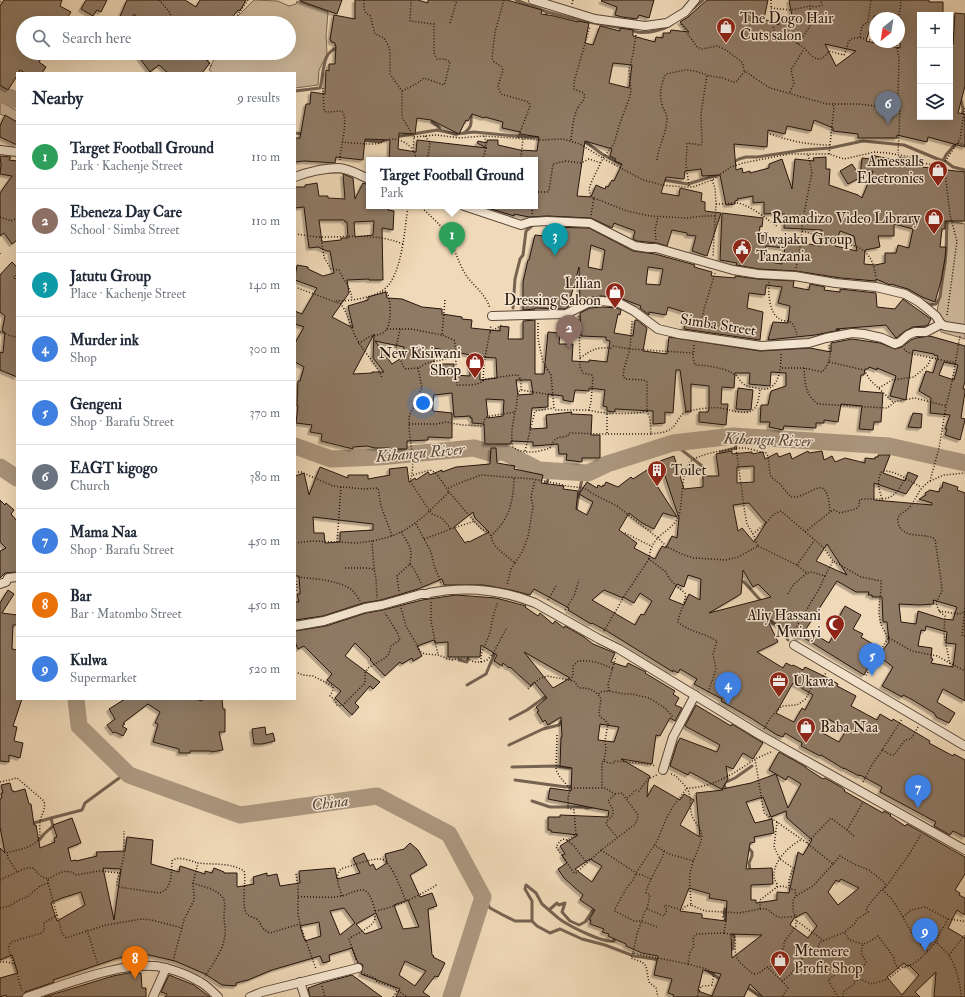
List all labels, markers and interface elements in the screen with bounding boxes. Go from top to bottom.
place label: The Dogo Hair Cuts salon [740,9,834,45]
north arrow [869,12,905,48]
map controls [917,12,953,120]
button: + [917,12,953,48]
search box [16,16,296,60]
shop icon: The Dogo Hair Cuts salon [715,16,737,44]
icon: search [30,27,52,49]
text: Search here [62,29,131,48]
button: − [917,48,953,84]
button: layers [917,84,953,120]
text: Nearby [32,88,83,109]
text: 9 results [237,90,280,106]
pin: 6 [875,91,901,124]
text: Target Football Ground [70,139,214,158]
text: 1 [43,149,47,165]
text: 110 m [251,149,280,165]
place label: Amessalls Electronics [857,152,924,188]
popup [366,157,538,209]
text: Park · Kachenje Street [70,158,183,174]
shop icon: Amessalls Electronics [927,159,949,187]
text: Target Football Ground [380,166,524,185]
text: Park [380,185,404,201]
text: Ebeneza Day Care [70,203,182,222]
shop icon: Ramadizo Video Library [923,207,945,235]
place label: Ramadizo Video Library [772,209,920,228]
text: 2 [42,213,48,229]
text: 110 m [251,213,280,229]
text: School · Simba Street [70,222,180,238]
pin: 1 [439,222,465,255]
pin: 3 [542,223,568,256]
place label: Uwajaku Group Tanzania [756,230,852,266]
public building icon: Uwajaku Group Tanzania [731,237,753,265]
text: Jatutu Group [70,267,151,286]
place label: Lilian Dressing Saloon [504,274,601,310]
text: 3 [43,277,48,293]
text: 140 m [249,277,280,293]
shop icon: Lilian Dressing Saloon [604,281,626,309]
text: Place · Kachenje Street [70,286,186,302]
street label: Simba Street [679,310,757,340]
pin: 2 [556,315,582,348]
text: Murder ink [70,331,139,350]
text: 4 [41,341,49,357]
text: 300 m [249,341,280,357]
place label: New Kisiwani Shop [379,344,461,381]
text: Shop [70,350,97,366]
shop icon: New Kisiwani Shop [464,351,486,379]
your location [413,393,433,413]
text: Gengeni [70,395,122,414]
text: 5 [42,405,48,421]
text: 370 m [250,405,280,421]
text: Shop · Barafu Street [70,414,174,430]
water label: Kibangu River [722,428,814,452]
water label: Kibangu River [374,439,466,467]
text: EAGT kigogo [70,459,157,478]
building icon: Toilet [646,459,668,487]
place label: Toilet [671,461,706,480]
text: 6 [42,469,48,485]
text: 380 m [249,469,280,485]
text: Church [70,478,110,494]
text: Mama Naa [70,523,137,542]
text: 7 [42,533,48,549]
text: 450 m [248,533,280,549]
text: Shop · Barafu Street [70,542,174,558]
text: Bar [70,587,92,606]
text: 8 [42,597,48,613]
text: 450 m [248,597,280,613]
text: Bar · Matombo Street [70,606,182,622]
place label: Aliy Hassani Mwinyi [746,606,821,642]
mosque icon: Aliy Hassani Mwinyi [824,613,846,641]
pin: 5 [859,643,885,676]
text: Kulwa [70,651,107,670]
text: 9 [42,661,48,677]
text: 520 m [248,661,280,677]
text: Supermarket [70,670,137,686]
office icon: Ukawa [768,670,790,698]
pin: 4 [715,672,741,705]
place label: Ukawa [793,672,835,691]
shop icon: Baba Naa [795,716,817,744]
place label: Baba Naa [820,718,879,737]
pin: 7 [905,775,931,808]
water label: China [310,790,350,816]
pin: 9 [912,918,938,951]
place label: Mtemere Profit Shop [794,942,863,979]
pin: 8 [122,946,148,979]
shop icon: Mtemere Profit Shop [769,949,791,977]

